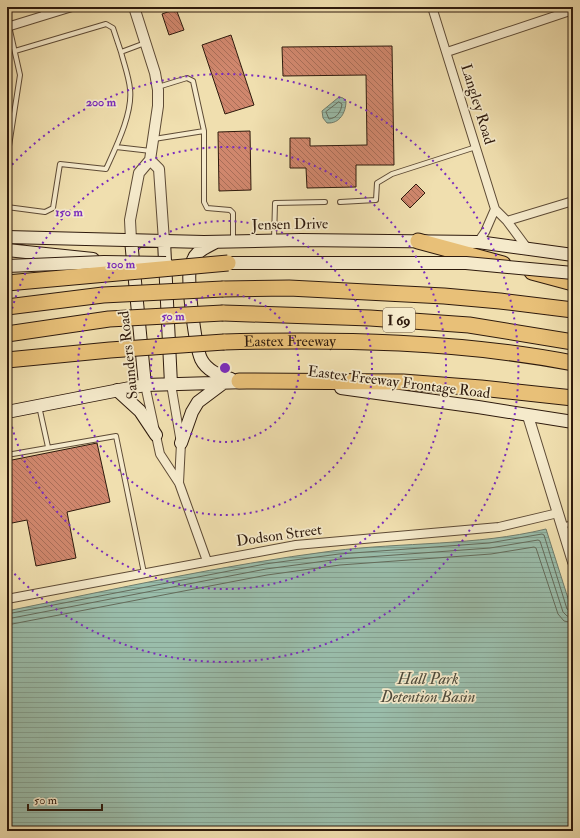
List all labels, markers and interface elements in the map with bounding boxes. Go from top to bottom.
street label: Langley Road [456,62,499,147]
text: 200 m [86,95,117,110]
text: 150 m [55,205,83,220]
street label: Jensen Drive [251,214,328,236]
text: 100 m [107,257,136,272]
road number: I 69 [383,308,415,332]
street label: Saunders Road [114,309,143,400]
text: 50 m [161,309,185,324]
street label: Eastex Freeway [244,332,337,352]
centre of rings [218,361,232,375]
street label: Eastex Freeway Frontage Road [307,362,492,403]
street label: Dodson Street [235,520,323,551]
water label: Hall Park Detention Basin [380,669,475,707]
scale bar [28,786,102,812]
text: 50 m [34,793,58,808]

